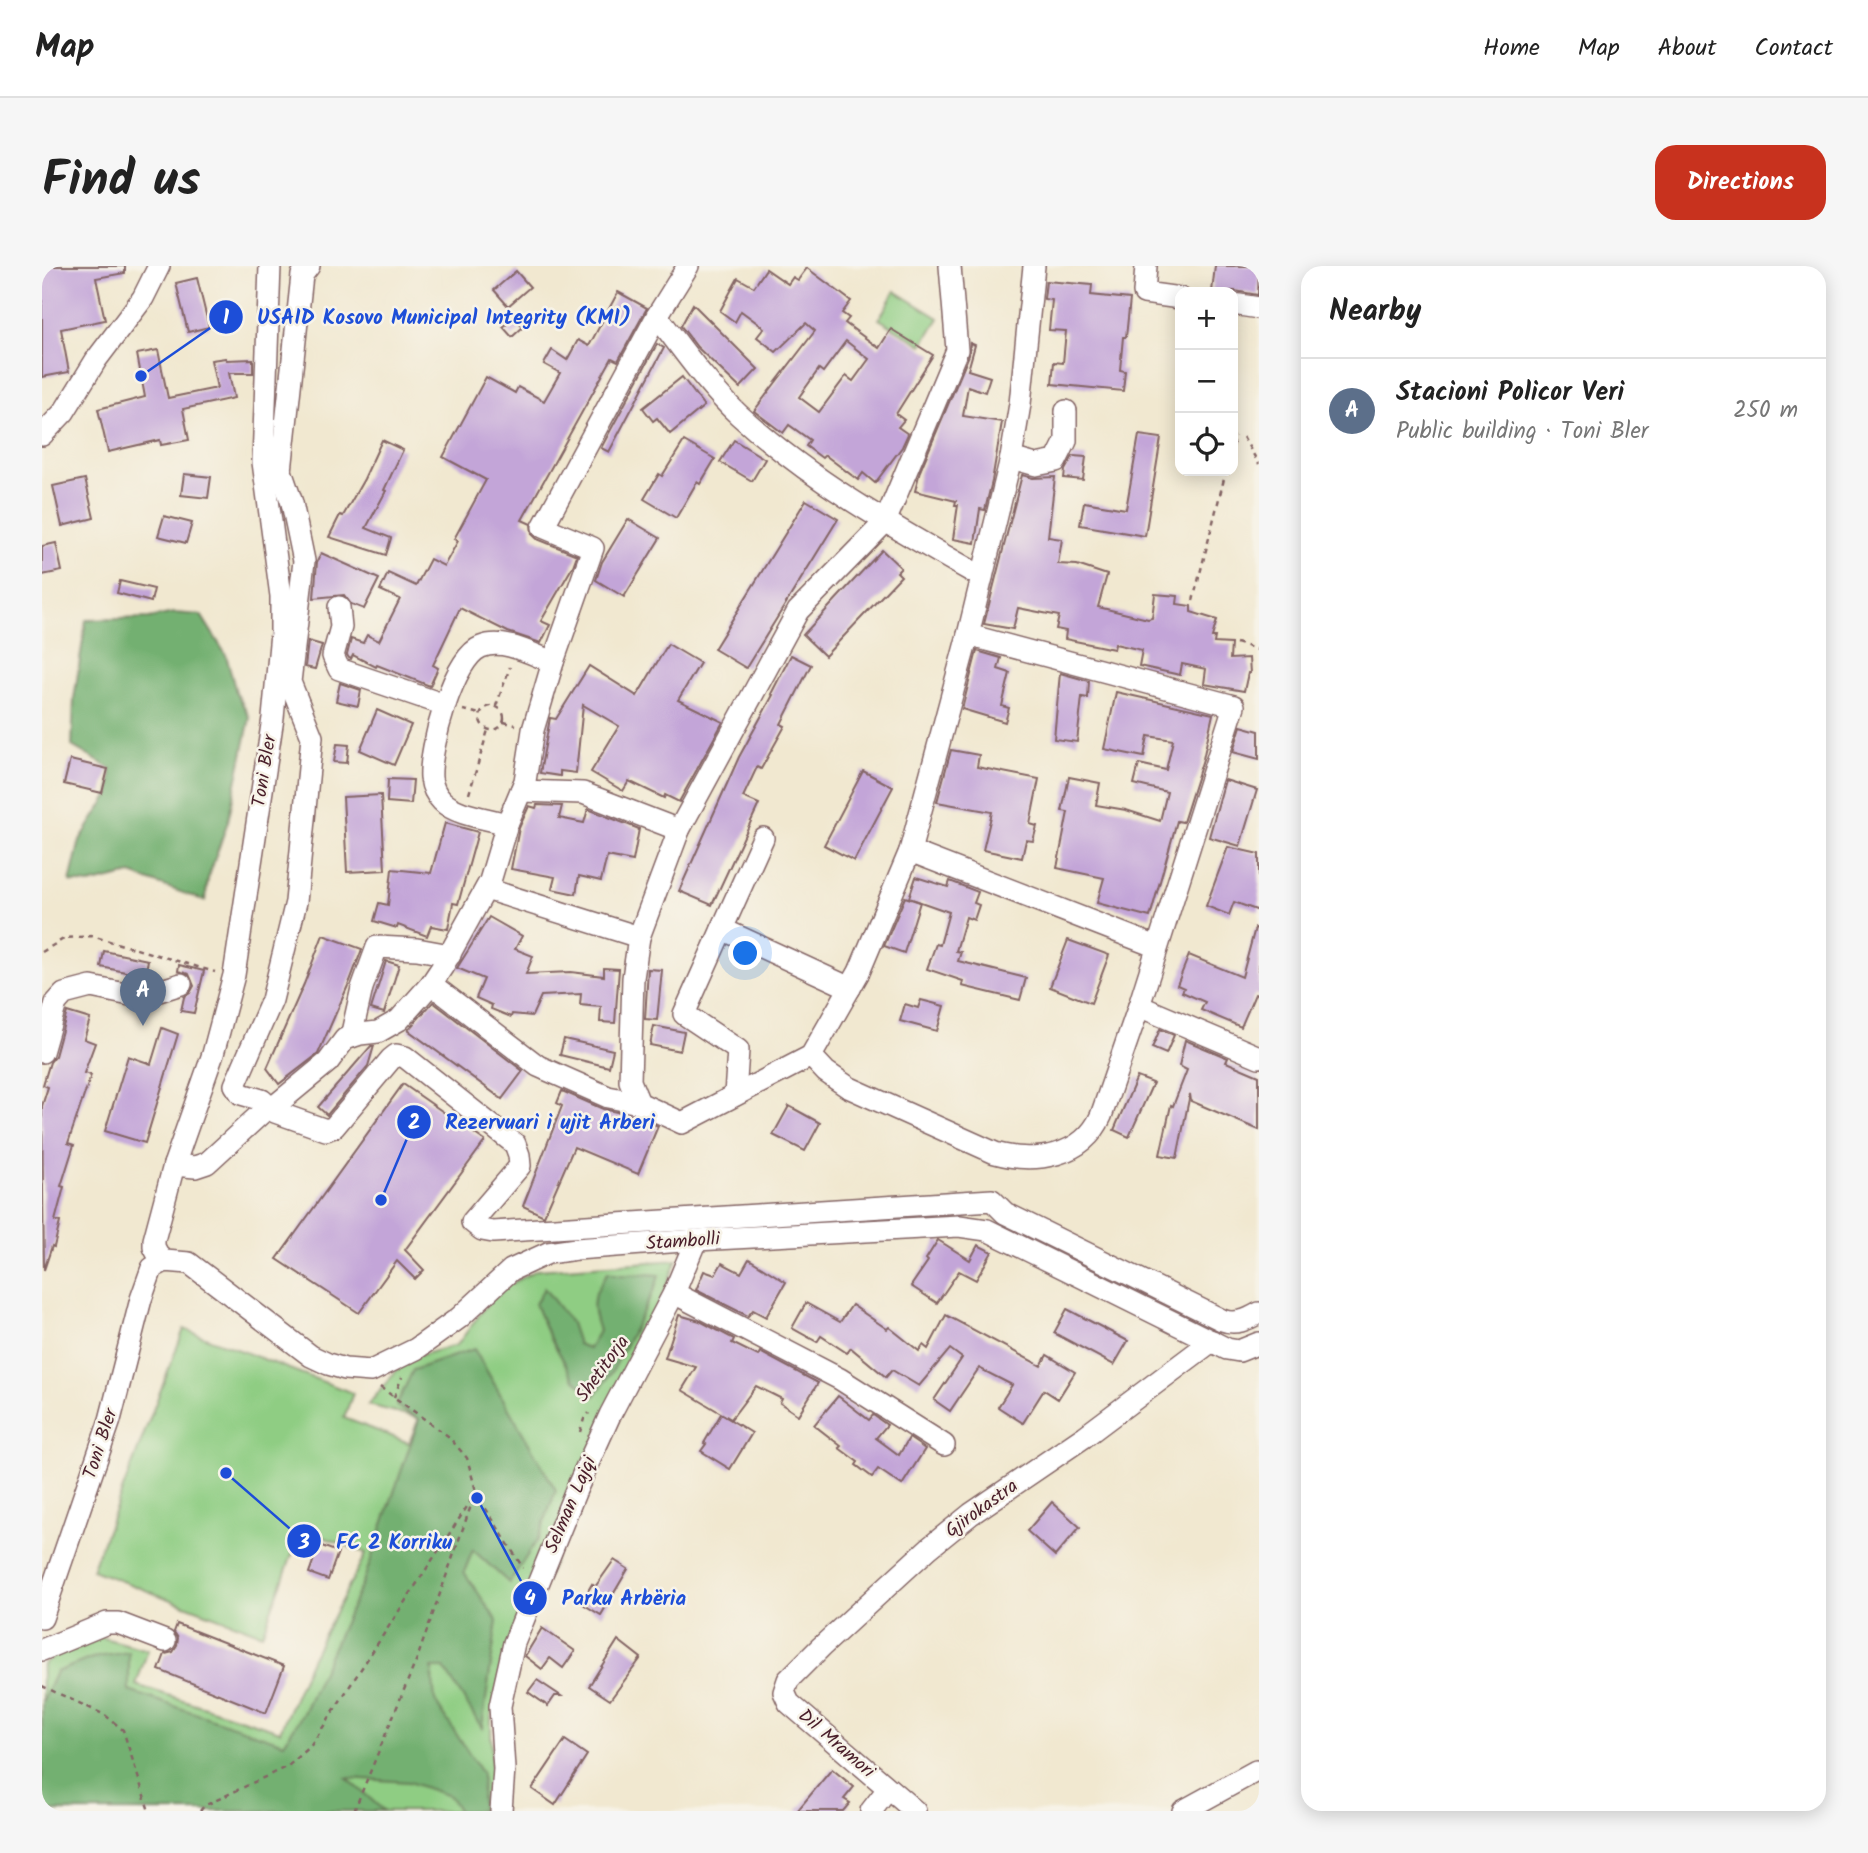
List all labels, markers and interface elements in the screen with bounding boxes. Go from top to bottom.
text: Map [35,22,95,75]
text: Home [1483,29,1540,68]
text: Map [1578,29,1620,68]
text: About [1658,29,1716,68]
text: Contact [1754,29,1833,68]
text: Find us [42,143,200,221]
button: Directions [1655,145,1826,220]
map controls [1175,287,1238,476]
button: + [1175,287,1238,350]
text: Nearby [1329,288,1421,336]
callout: USAID Kosovo Municipal Integrity (KMI) [208,296,645,338]
text: 1 [223,302,230,335]
text: USAID Kosovo Municipal Integrity (KMI) [257,302,631,335]
button: − [1175,350,1238,413]
text: Stacioni Policor Veri [1396,372,1624,414]
text: A [1345,393,1359,429]
text: 250 m [1733,393,1798,429]
button: locate [1175,413,1238,476]
text: Public building · Toni Bler [1396,414,1648,450]
street label: Toni Bler [245,731,286,809]
your location [728,936,762,970]
pin: A [120,968,166,1026]
callout: Rezervuari i ujit Arberi [396,1101,669,1143]
text: 2 [408,1107,420,1140]
text: Rezervuari i ujit Arberi [445,1107,656,1140]
street label: Stambolli [645,1224,722,1260]
street label: Shetitorja [568,1329,638,1409]
street label: Toni Bler [76,1403,127,1483]
street label: Selman Lajqi [537,1451,605,1558]
street label: Gjirokastra [939,1472,1025,1546]
callout: FC 2 Korriku [287,1520,466,1562]
text: 3 [297,1527,310,1560]
text: FC 2 Korriku [336,1527,453,1560]
callout: Parku Arbëria [512,1577,700,1619]
text: 4 [524,1583,536,1616]
text: Parku Arbëria [562,1583,687,1616]
street label: Dil Mramori [791,1702,882,1787]

